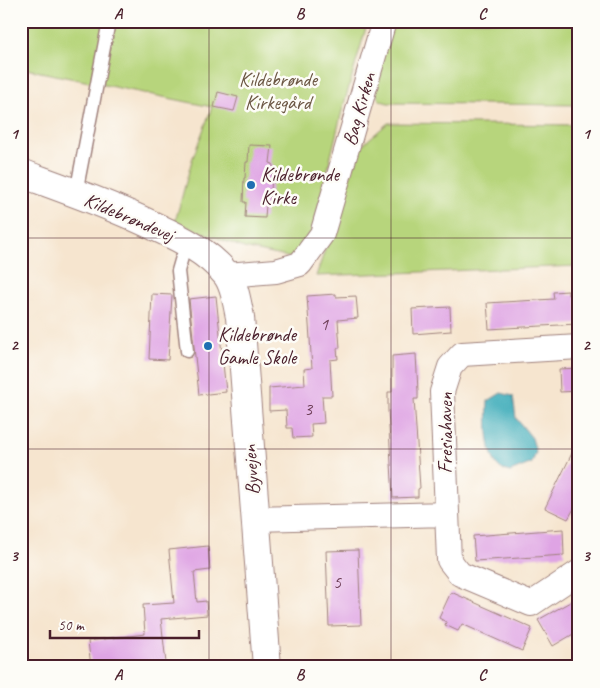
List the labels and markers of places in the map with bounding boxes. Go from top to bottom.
place label: Kildebrønde Kirke [261,162,340,210]
marker: Kildebrønde Kirke [245,179,257,191]
place label: Kildebrønde Gamle Skole [218,322,298,370]
marker: Kildebrønde Gamle Skole [202,340,214,352]

